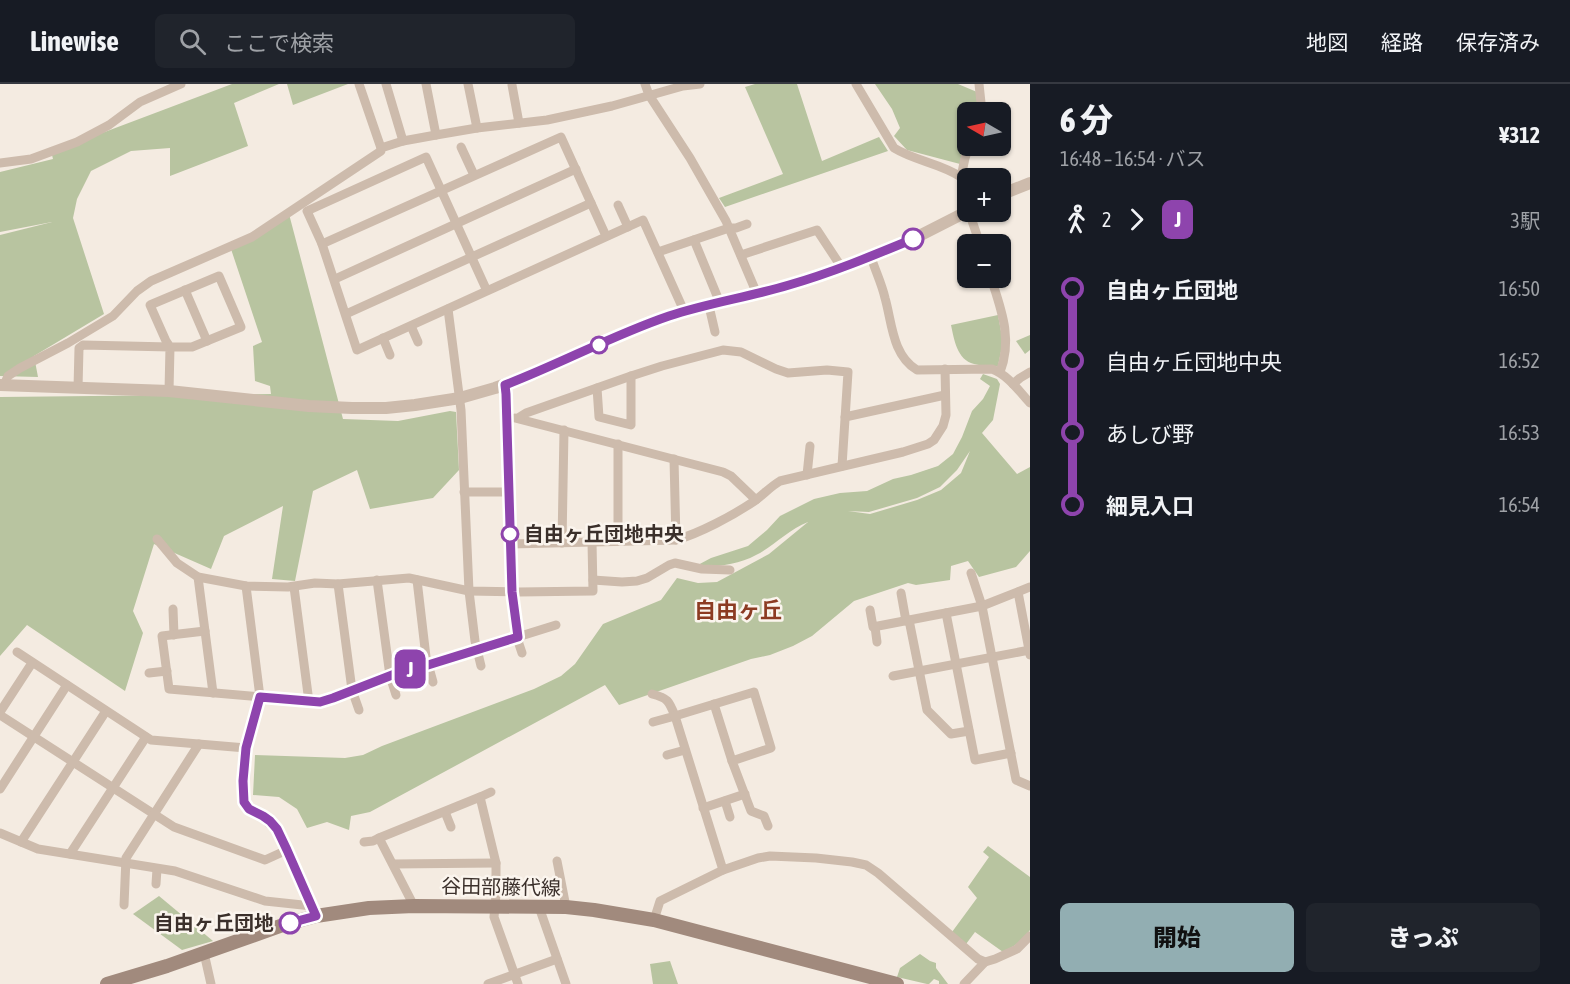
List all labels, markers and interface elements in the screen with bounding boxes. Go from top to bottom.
search box [155,14,575,68]
text: Linewise [30,25,119,57]
icon: search [176,25,209,58]
text: ここで検索 [224,30,334,56]
text: 地図 [1306,30,1348,54]
text: 経路 [1381,30,1423,54]
text: 保存済み [1456,30,1540,54]
text: 6 分 [1060,101,1113,139]
north arrow [957,102,1011,156]
map controls [957,102,1011,288]
text: ¥312 [1499,122,1540,148]
text: 16:48 – 16:54 · バス [1060,147,1206,170]
button: + [957,168,1011,222]
icon: walk [1060,203,1093,236]
icon: forward [1120,203,1153,236]
text: J [1174,207,1181,231]
text: 2 [1102,208,1111,231]
text: 3駅 [1511,209,1540,232]
unlabelled marker [902,228,924,250]
button: − [957,234,1011,288]
text: 自由ヶ丘団地 [1106,277,1238,303]
text: 16:50 [1499,277,1540,300]
unlabelled marker [590,336,608,354]
text: 自由ヶ丘団地中央 [1106,349,1282,375]
text: 16:52 [1499,349,1540,372]
text: あしび野 [1106,421,1194,447]
text: 16:53 [1499,421,1540,444]
text: 細見入口 [1106,493,1194,519]
text: 16:54 [1499,493,1540,516]
place label: 自由ヶ丘団地中央 [524,522,684,545]
marker: 自由ヶ丘団地中央 [501,525,519,543]
district label: 自由ヶ丘 [694,597,782,623]
line badge: J [390,650,430,688]
text: J [407,657,413,681]
street label: 谷田部藤代線 [441,874,561,899]
button: 開始 [1060,903,1294,972]
button: きっぷ [1306,903,1540,972]
place label: 自由ヶ丘団地 [154,911,274,934]
marker: 自由ヶ丘団地 [279,912,301,934]

